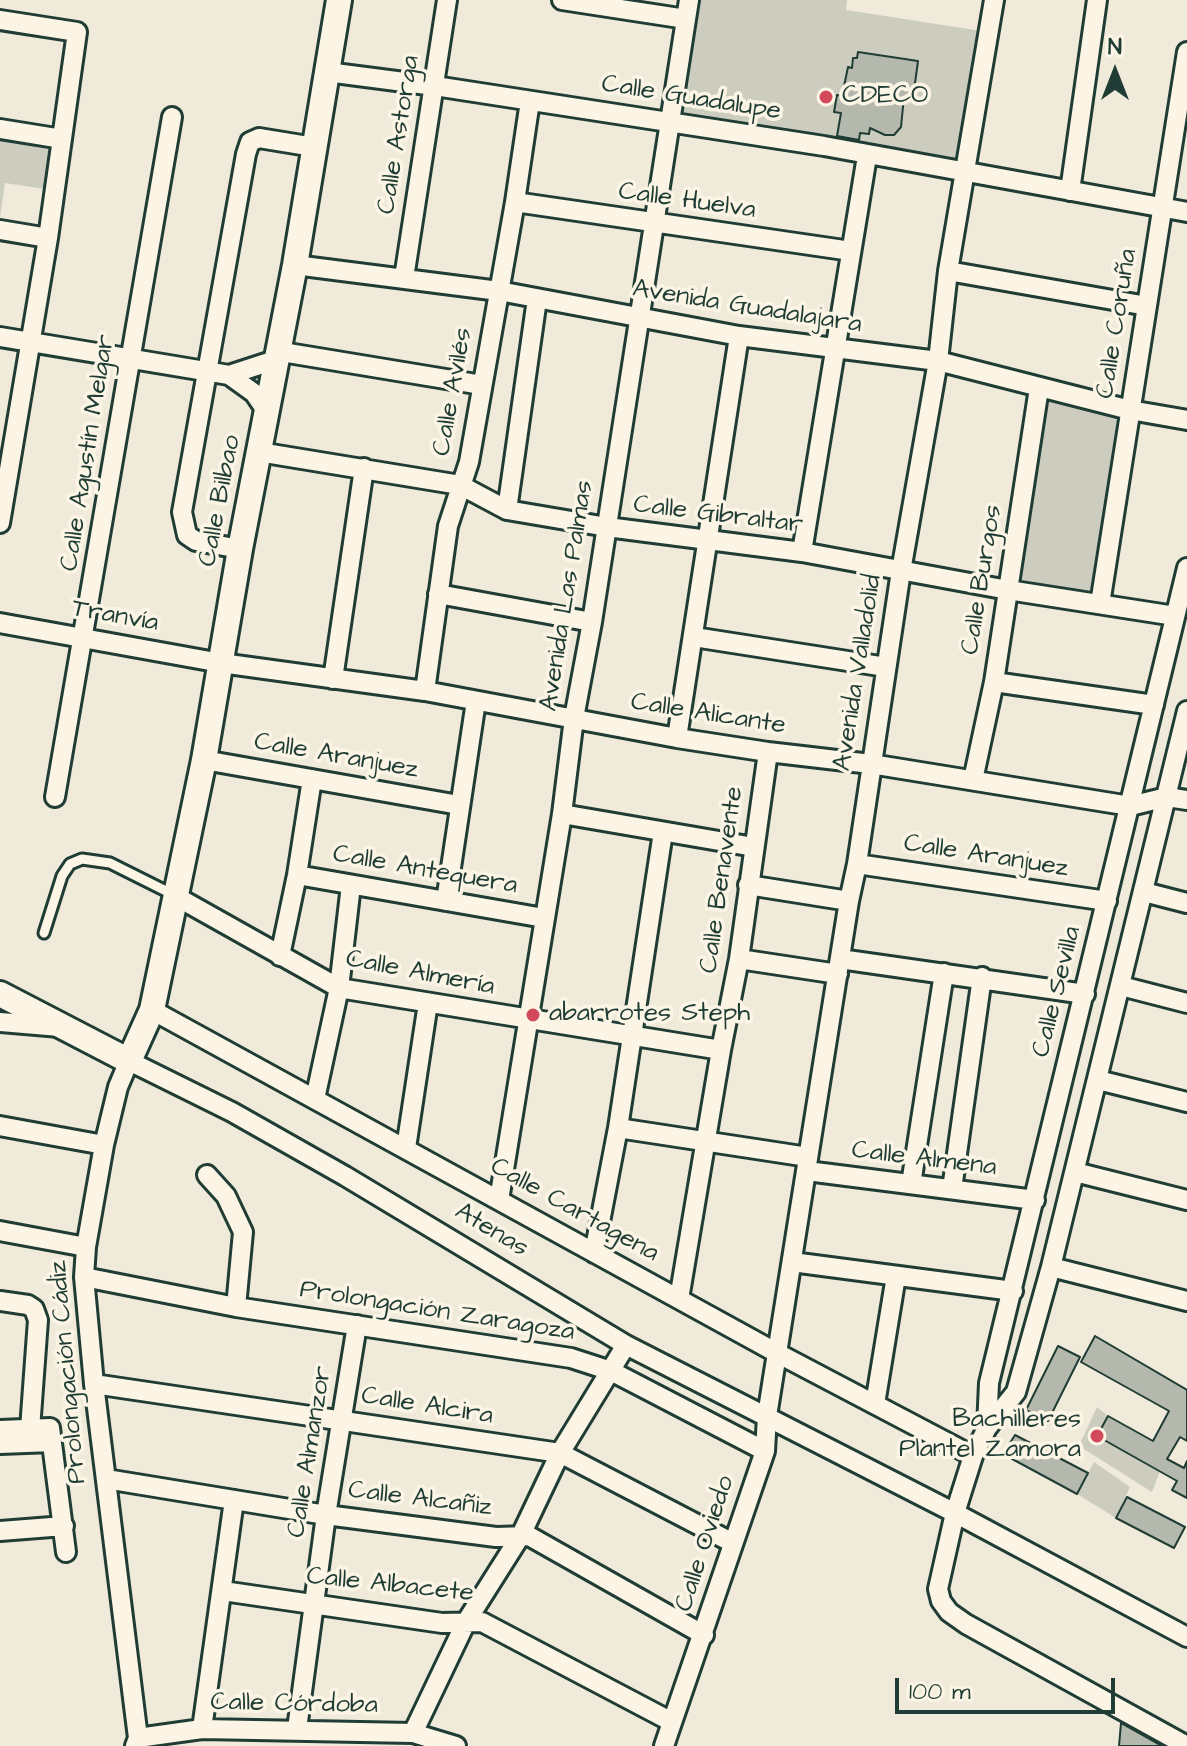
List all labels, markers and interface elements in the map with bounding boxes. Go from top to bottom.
north arrow [1075,32,1155,112]
text: N [1108,32,1122,63]
street label: Calle Astorga [372,53,428,217]
street label: Calle Guadalupe [599,69,783,129]
place label: CDECO [842,81,928,113]
marker: CDECO [817,88,835,106]
street label: Calle Huelva [616,177,758,227]
street label: Calle Coruña [1091,247,1145,401]
street label: Avenida Guadalajara [630,274,864,342]
street label: Calle Avilés [427,325,481,459]
street label: Calle Agustín Melgar [55,332,123,574]
street label: Calle Bilbao [193,433,249,569]
street label: Avenida Las Palmas [534,478,602,714]
street label: Calle Gibraltar [631,490,805,542]
street label: Calle Burgos [956,503,1010,657]
street label: Avenida Valladolid [828,573,890,773]
street label: Tranvía [69,594,161,640]
street label: Calle Alicante [628,687,788,743]
street label: Calle Aranjuez [251,727,421,787]
street label: Calle Benavente [694,785,752,975]
street label: Calle Aranjuez [901,829,1071,885]
street label: Calle Antequera [330,839,520,903]
street label: Calle Sevilla [1027,923,1089,1061]
street label: Calle Almería [343,944,497,1004]
place label: abarrotes Steph [549,999,750,1031]
marker: abarrotes Steph [524,1006,542,1024]
street label: Calle Almena [850,1136,998,1184]
street label: Calle Cartagena [484,1152,664,1270]
street label: Atenas [448,1197,534,1265]
street label: Prolongación Cádiz [44,1259,94,1485]
street label: Prolongación Zaragoza [297,1275,577,1349]
street label: Calle Almanzor [282,1364,340,1540]
street label: Calle Alcira [359,1381,495,1433]
place label: Bachilleres Plantel Zamora [899,1405,1081,1466]
marker: Bachilleres Plantel Zamora [1088,1427,1106,1445]
street label: Calle Oviedo [669,1472,743,1616]
street label: Calle Alcañiz [346,1476,494,1524]
street label: Calle Albacete [305,1562,475,1610]
scale bar [899,1662,1119,1712]
text: 100 m [909,1675,971,1709]
street label: Calle Córdoba [210,1688,378,1722]

